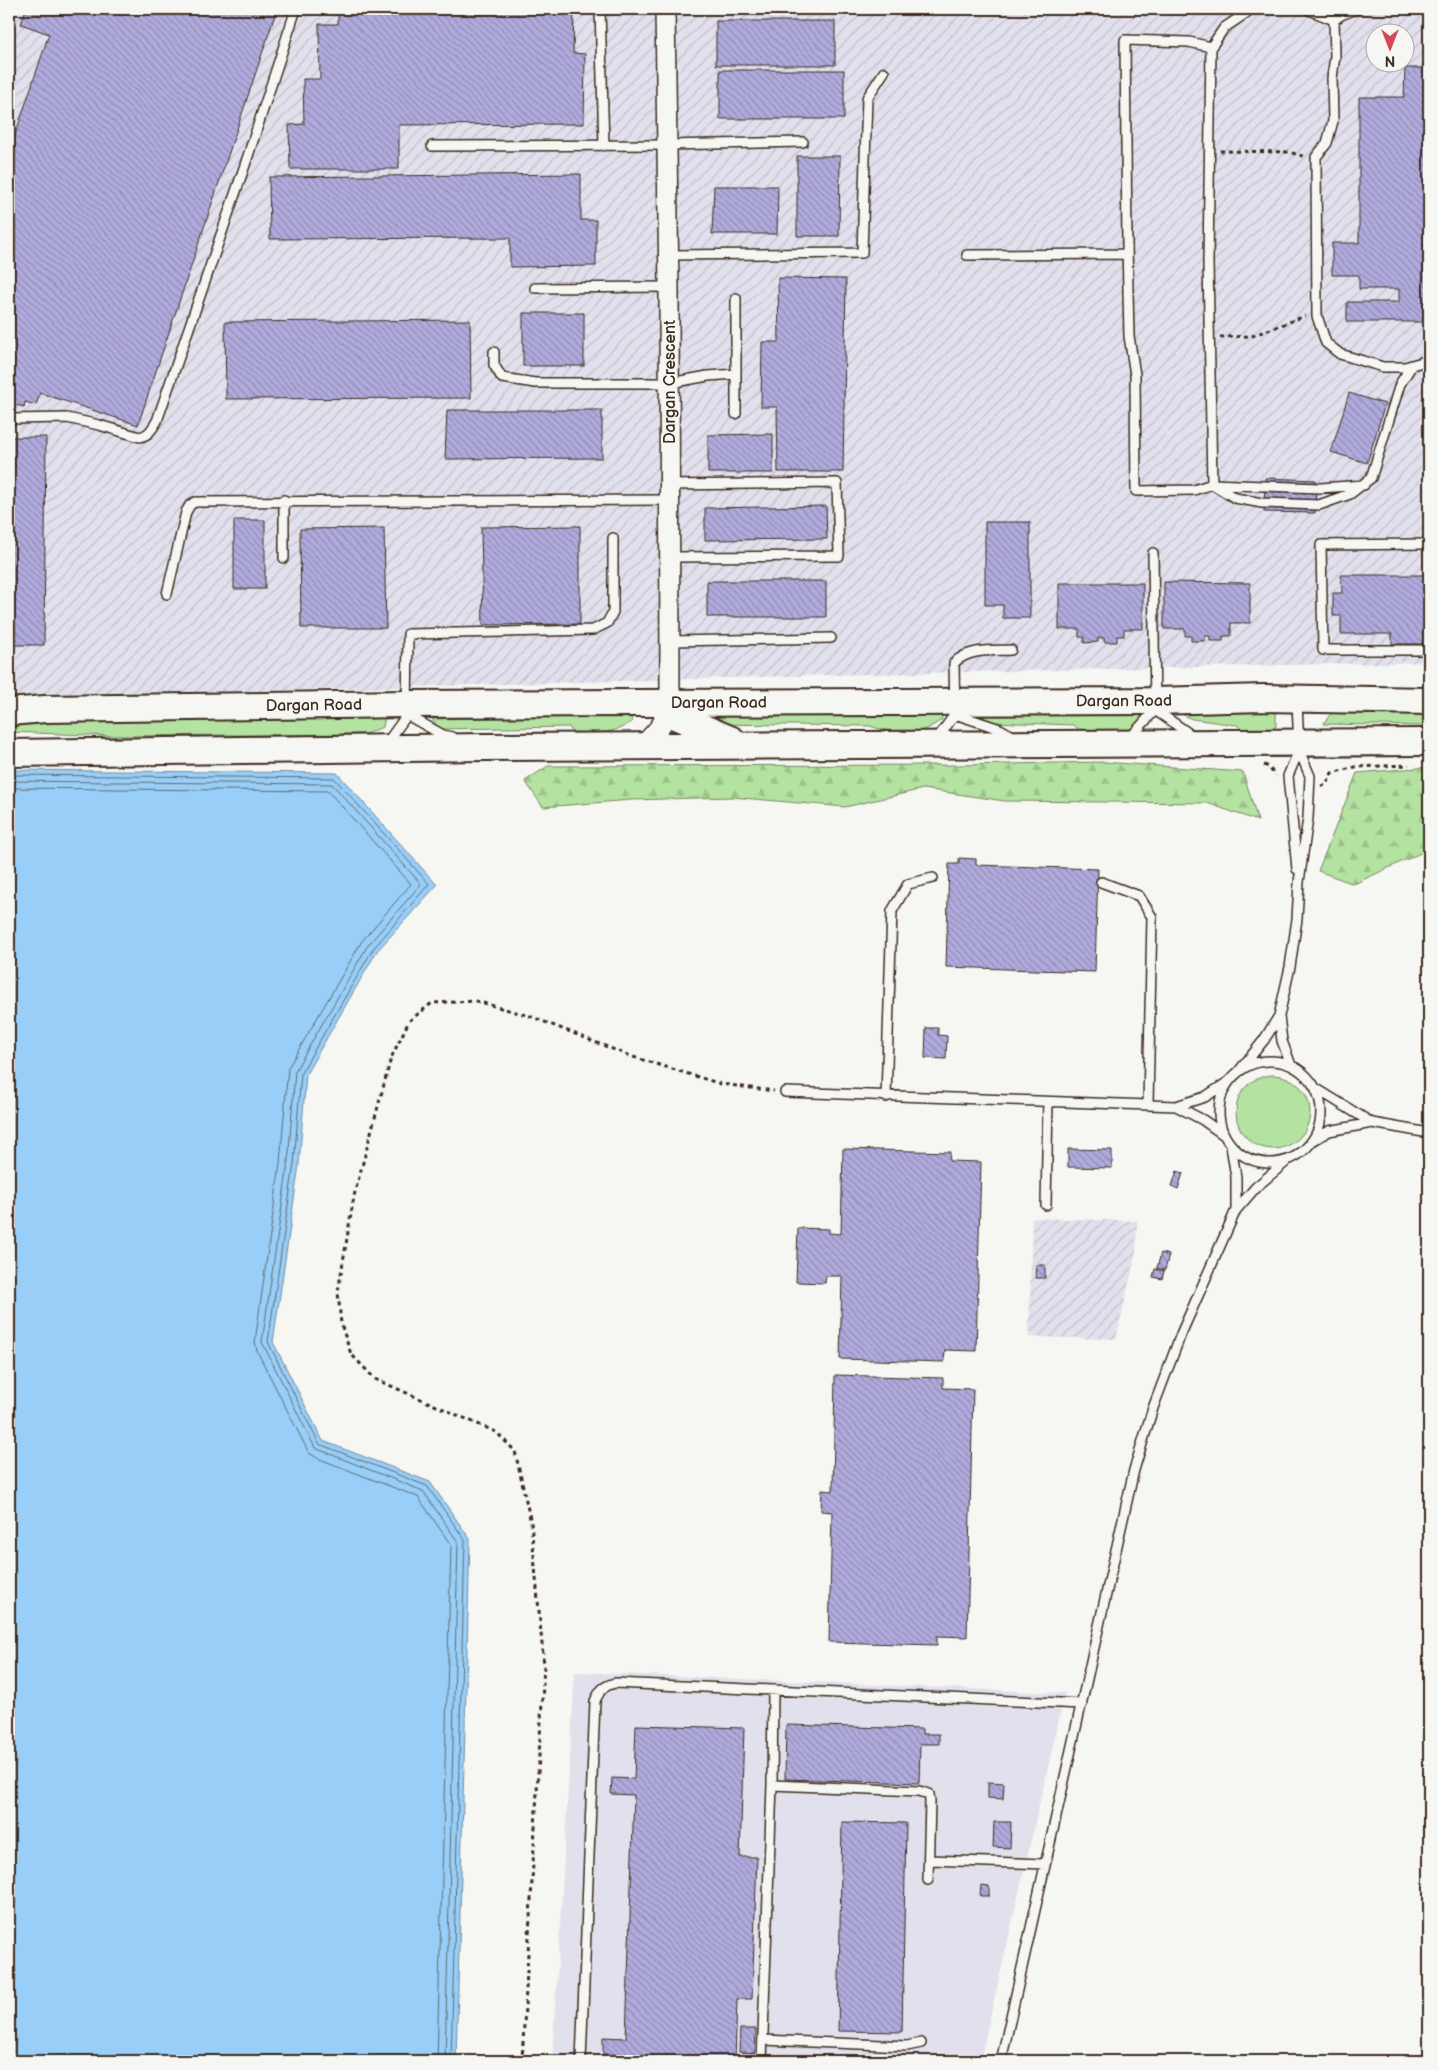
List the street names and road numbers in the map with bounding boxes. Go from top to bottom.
street label: Dargan Crescent [661,320,680,444]
street label: Dargan Road [1076,691,1172,711]
street label: Dargan Road [671,693,767,712]
street label: Dargan Road [266,695,362,715]

